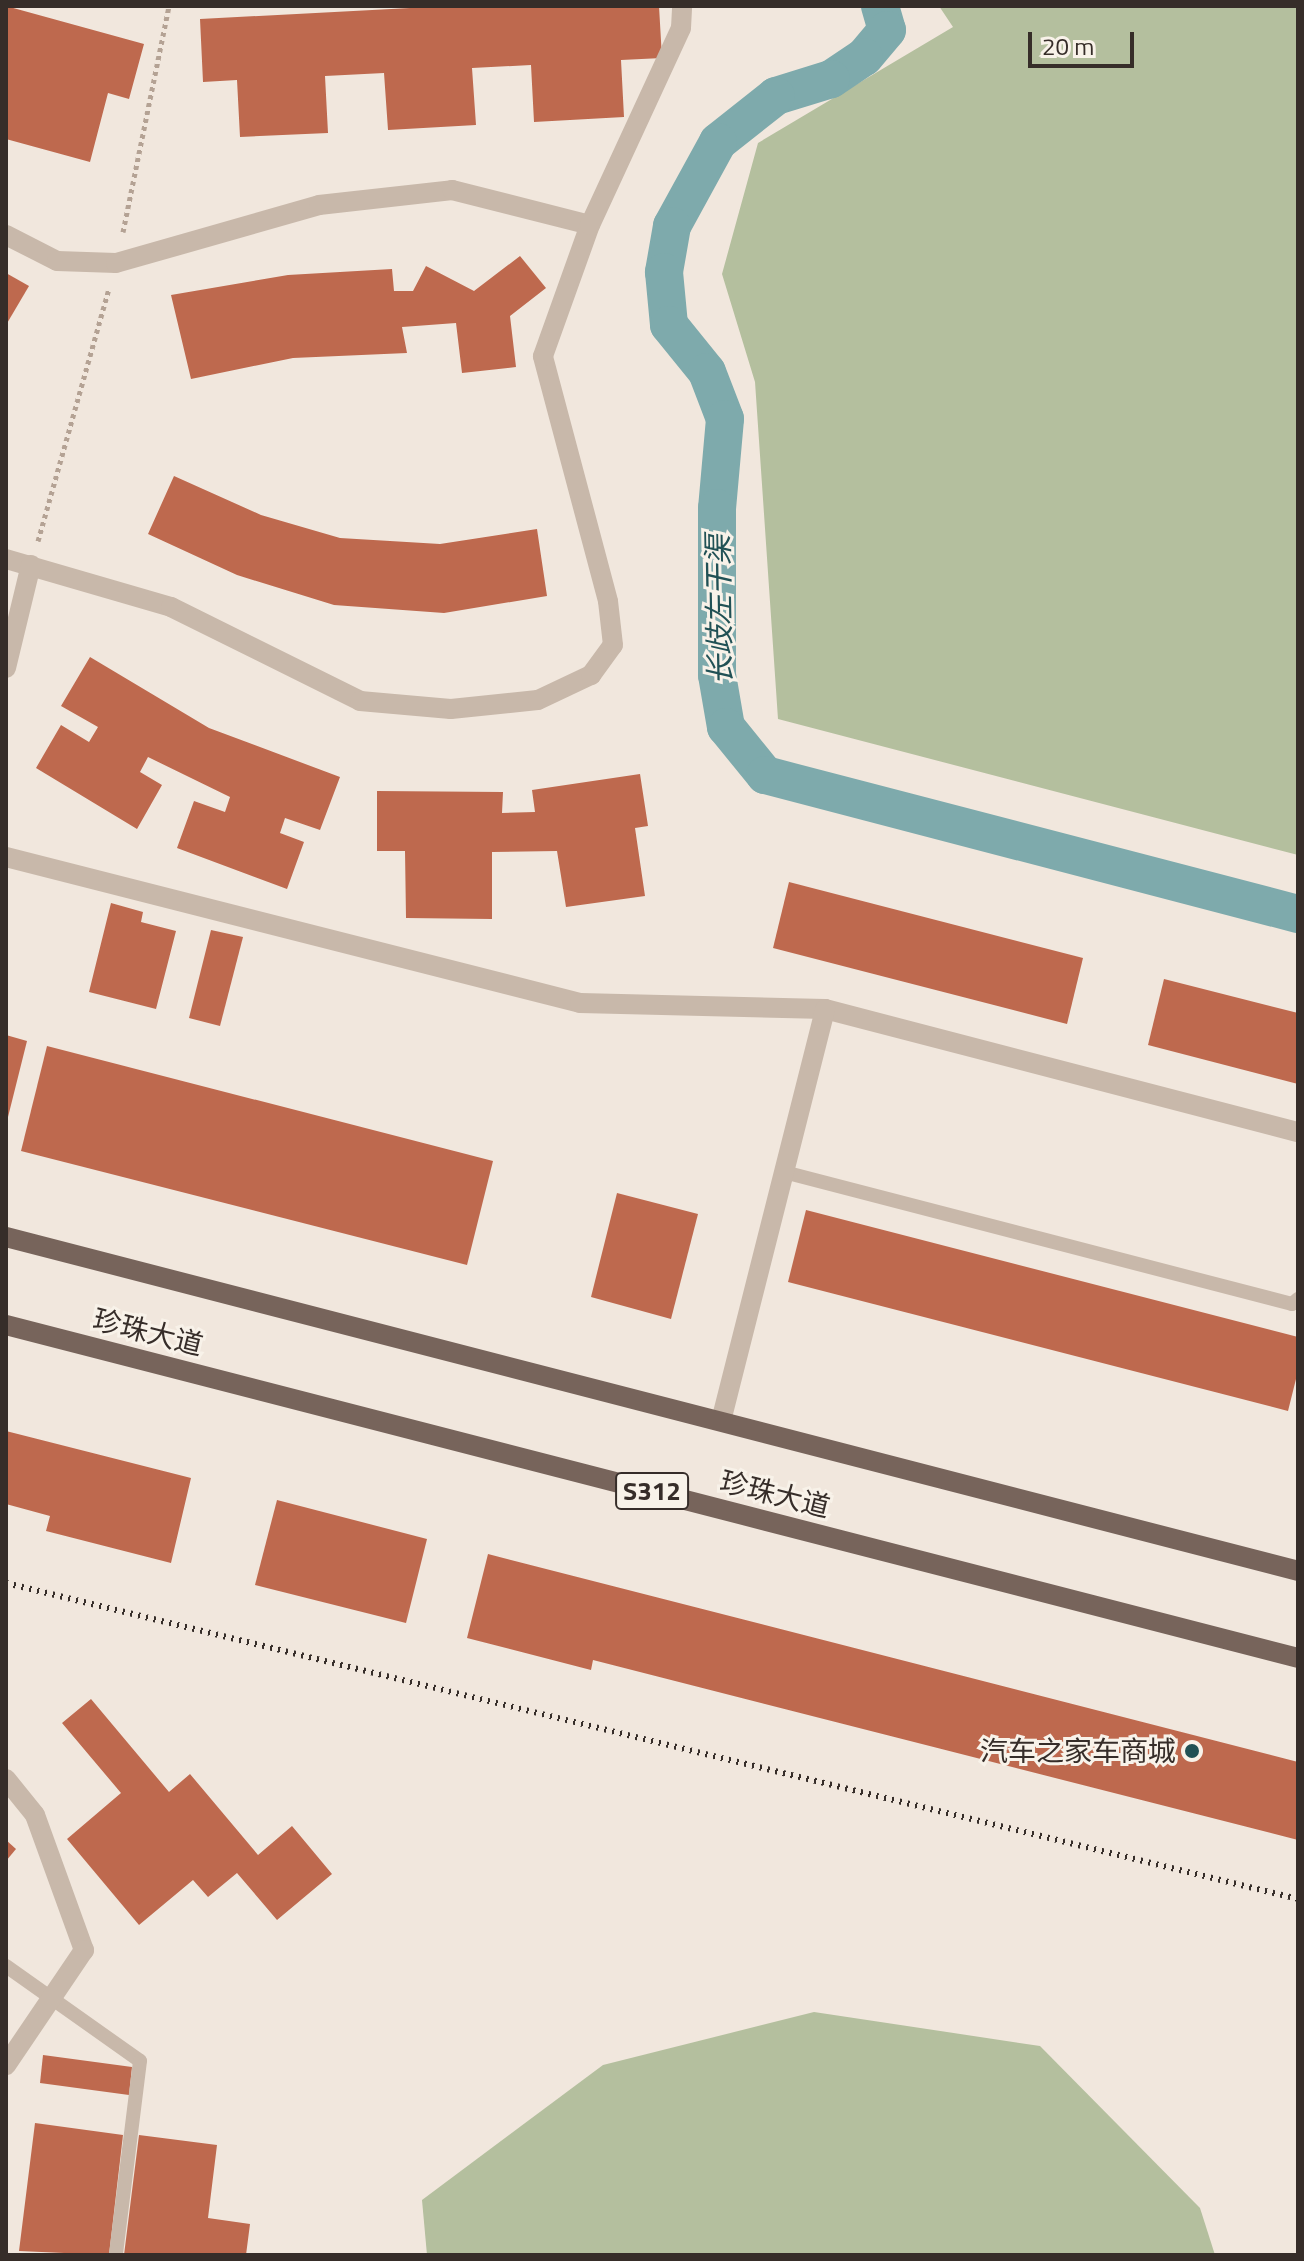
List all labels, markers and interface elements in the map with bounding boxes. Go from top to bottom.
scale bar [1032,16,1138,66]
text: 20 m [1042,28,1094,64]
water label: 长歧左干渠 [700,535,738,685]
street label: 珍珠大道 [90,1302,206,1362]
street label: 珍珠大道 [717,1464,833,1524]
road number: S312 [614,1469,690,1513]
place label: 汽车之家车商城 [980,1734,1176,1768]
marker: 汽车之家车商城 [1183,1742,1201,1760]

